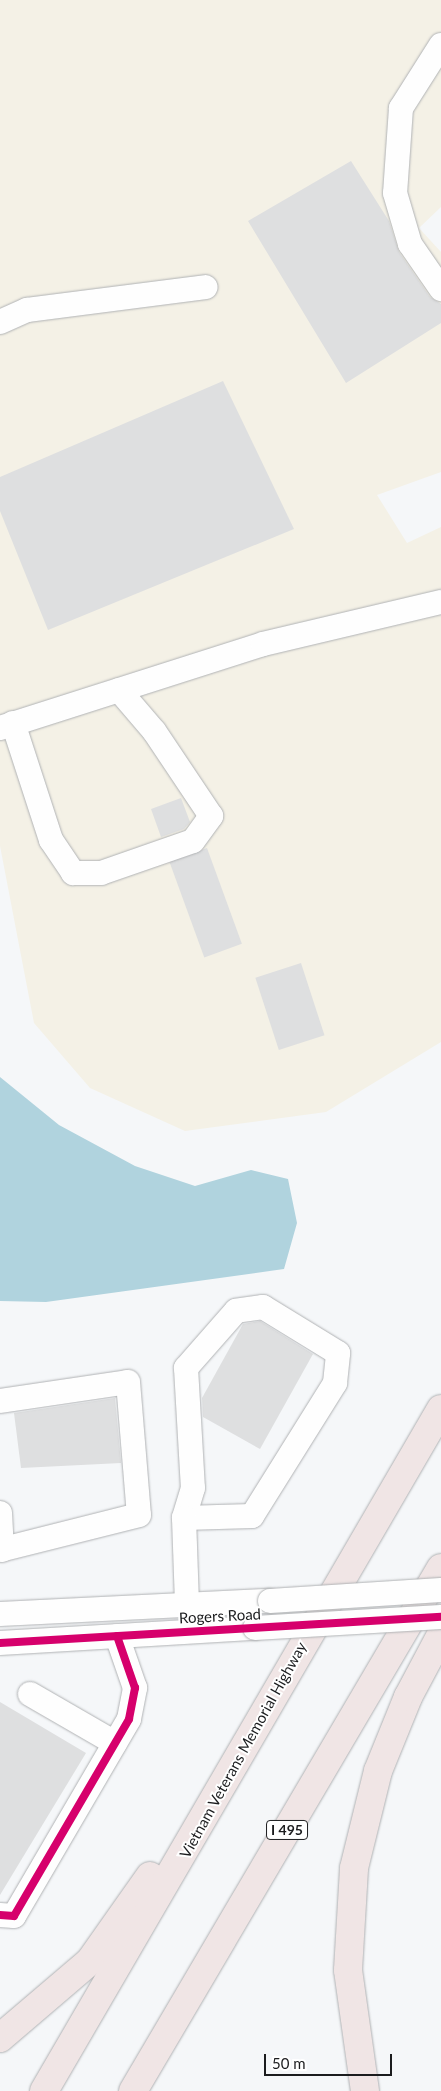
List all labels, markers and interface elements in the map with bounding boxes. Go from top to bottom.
street label: Rogers Road [179,1605,261,1627]
street label: Vietnam Veterans Memorial Highway [176,1639,310,1861]
road number: I 495 [266,1818,308,1842]
scale bar [266,2044,394,2076]
text: 50 m [272,2054,306,2072]

